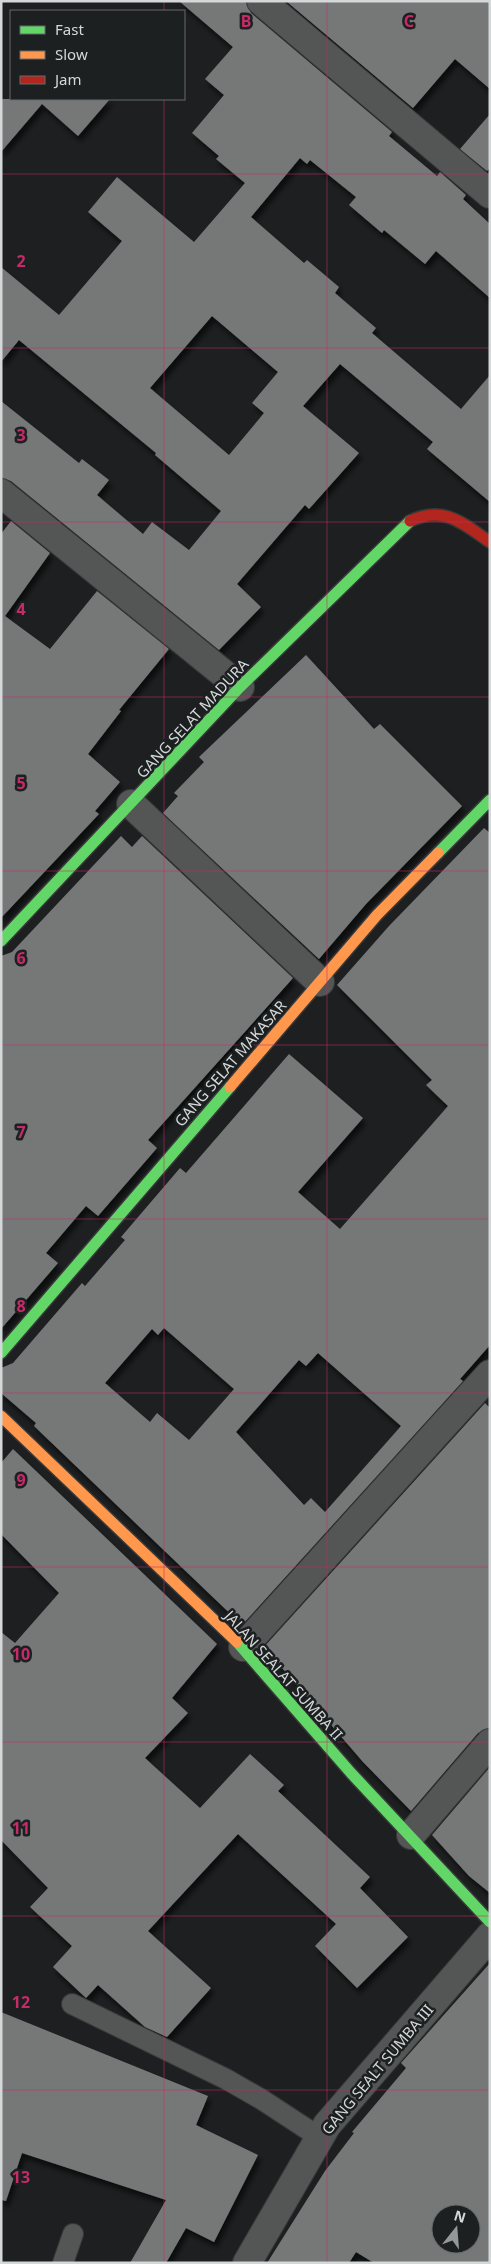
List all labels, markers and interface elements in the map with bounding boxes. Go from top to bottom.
legend [10,10,185,100]
text: B [241,10,251,32]
text: C [404,10,414,32]
text: Fast [55,19,84,39]
text: Slow [55,44,88,64]
text: Jam [53,69,82,89]
text: 2 [16,250,26,272]
text: 3 [16,424,26,446]
text: 4 [16,598,26,620]
street label: GANG SELAT MADURA [132,654,253,782]
text: 5 [16,772,26,794]
text: 6 [16,947,26,969]
street label: GANG SELAT MAKASAR [170,995,291,1130]
text: 7 [16,1121,26,1143]
text: 8 [16,1295,26,1317]
text: 9 [16,1469,26,1491]
street label: JALAN SEALAT SUMBA II [219,1605,347,1744]
text: 10 [12,1643,30,1665]
text: 11 [12,1817,30,1839]
text: 12 [12,1991,30,2013]
street label: GANG SEALT SUMBA III [317,2000,437,2138]
text: 13 [12,2166,30,2188]
north arrow [431,2204,481,2254]
text: N [452,2205,468,2227]

